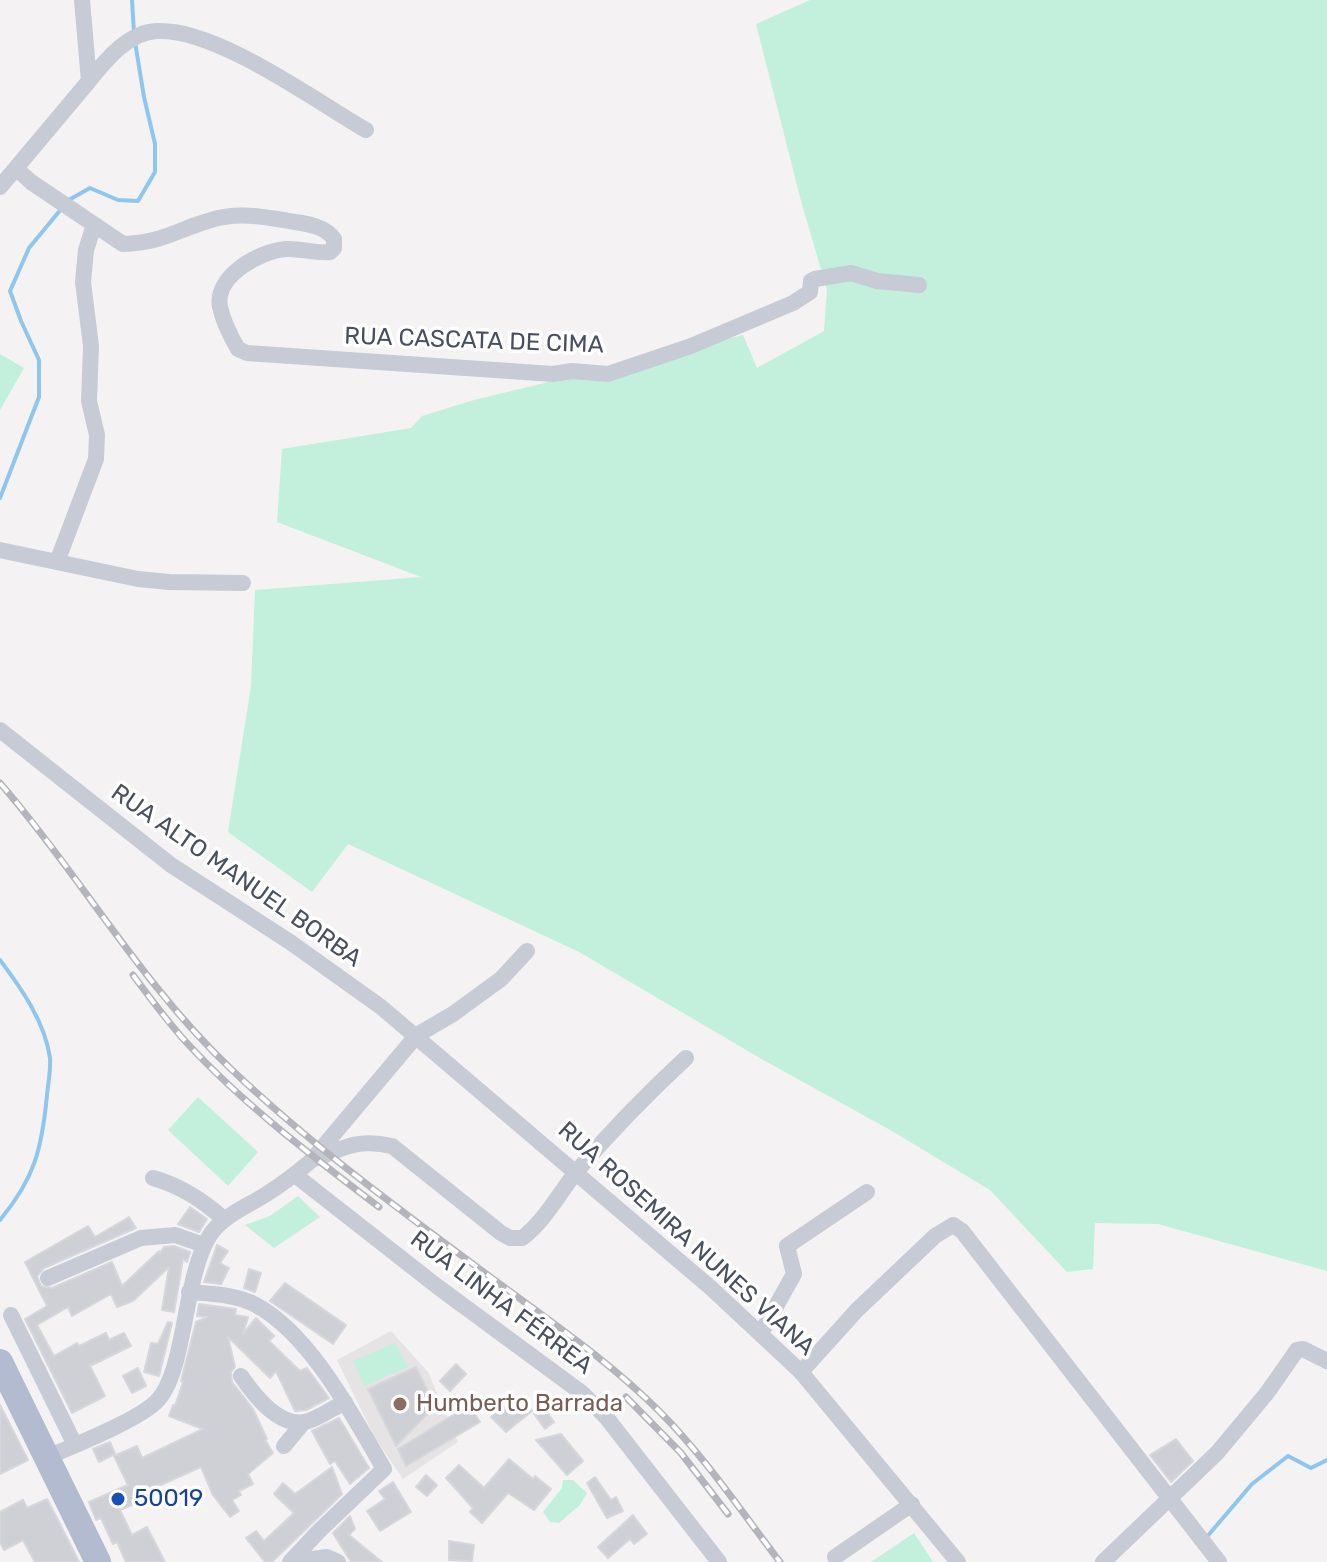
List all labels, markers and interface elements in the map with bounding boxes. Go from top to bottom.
street label: RUA CASCATA DE CIMA [344,322,604,360]
street label: RUA ALTO MANUEL BORBA [105,778,367,974]
street label: RUA ROSEMIRA NUNES VIANA [552,1116,820,1362]
street label: RUA LINHA FÉRREA [404,1225,598,1381]
place label: Humberto Barrada [416,1390,623,1418]
marker: Humberto Barrada [391,1395,409,1413]
place label: 50019 [134,1485,203,1513]
marker: 50019 [109,1490,127,1508]

